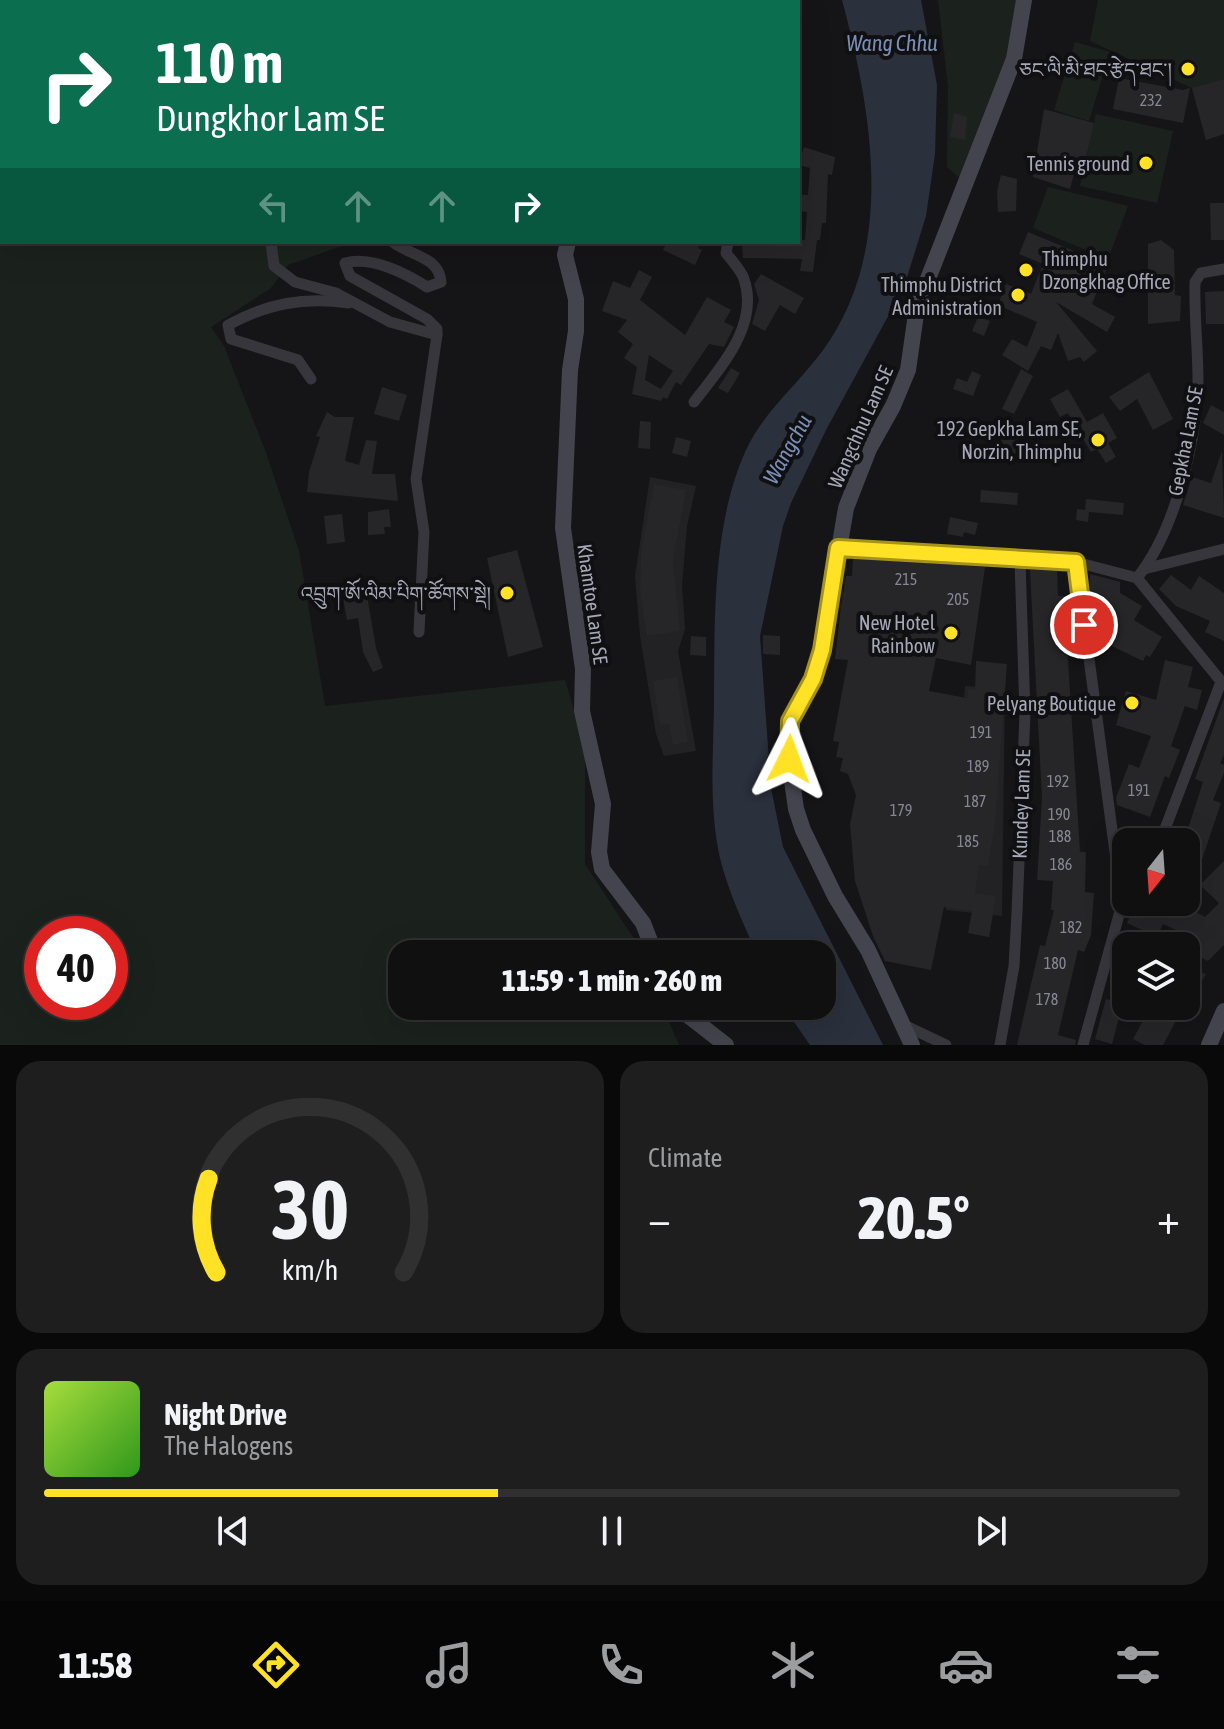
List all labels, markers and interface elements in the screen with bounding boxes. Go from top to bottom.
water label: Wang Chhu [846,30,938,56]
text: 110 m [156,31,283,95]
icon: right [24,32,128,136]
place label: ཅང་ལི་མི་ཐང་རྩེད་ཐང་། [1019,55,1172,87]
marker: ཅང་ལི་མི་ཐང་རྩེད་ཐང་། [1179,60,1197,78]
house number: 232 [1140,91,1162,109]
text: Dungkhor Lam SE [156,97,384,139]
place label: Tennis ground [1027,152,1130,175]
marker: Tennis ground [1137,154,1155,172]
icon: left [252,184,296,228]
icon: ahead [336,184,380,228]
icon: ahead [420,184,464,228]
icon: right [504,184,548,228]
place label: Thimphu Dzongkhag Office [1042,247,1171,293]
marker: Thimphu Dzongkhag Office [1017,261,1035,279]
place label: Thimphu District Administration [881,273,1002,319]
marker: Thimphu District Administration [1009,286,1027,304]
street label: Wangchhu Lam SE [823,362,897,492]
street label: Gepkha Lam SE [1163,384,1207,498]
water label: Wangchu [757,409,817,488]
place label: 192 Gepkha Lam SE, Norzin, Thimphu [937,417,1082,463]
marker: 192 Gepkha Lam SE, Norzin, Thimphu [1089,431,1107,449]
street label: Khamtoe Lam SE [573,542,613,666]
house number: 215 [895,570,917,588]
place label: འབྲུག་ཨོ་ལིམ་པིག་ཚོགས་སྡེ། [301,577,491,611]
marker: འབྲུག་ཨོ་ལིམ་པིག་ཚོགས་སྡེ། [498,584,516,602]
house number: 205 [947,590,969,608]
pin [1050,591,1118,659]
icon: arrive [1062,603,1106,647]
place label: New Hotel Rainbow [859,611,936,657]
marker: New Hotel Rainbow [942,624,960,642]
place label: Pelyang Boutique [987,692,1116,715]
marker: Pelyang Boutique [1123,694,1141,712]
position arrow [747,717,831,801]
house number: 191 [970,723,992,741]
street label: Kundey Lam SE [1008,748,1034,859]
house number: 189 [967,757,989,775]
house number: 192 [1047,772,1069,790]
house number: 191 [1128,781,1150,799]
house number: 187 [964,792,986,810]
house number: 179 [890,801,912,819]
house number: 190 [1048,805,1070,823]
house number: 188 [1049,827,1071,845]
north arrow [1112,828,1200,916]
map controls [1112,828,1200,1020]
house number: 185 [957,832,979,850]
house number: 186 [1050,855,1072,873]
speed limit sign: 40 [24,916,128,1020]
house number: 182 [1060,918,1082,936]
button: layers [1112,932,1200,1020]
house number: 180 [1044,954,1066,972]
text: 11:59 · 1 min · 260 m [502,963,722,997]
house number: 178 [1036,990,1058,1008]
text: Climate [648,1143,722,1173]
text: 30 [271,1161,349,1257]
text: 20.5° [858,1183,970,1252]
text: − [648,1193,671,1243]
text: + [1157,1193,1180,1243]
text: km/h [282,1253,338,1286]
text: Night Drive [164,1397,287,1431]
text: The Halogens [164,1431,293,1461]
icon: previous [211,1509,255,1553]
icon: pause [590,1509,634,1553]
icon: next [969,1509,1013,1553]
icon: directions [248,1637,304,1693]
icon: music [421,1637,477,1693]
icon: phone [593,1637,649,1693]
icon: climate [765,1637,821,1693]
icon: car [938,1637,994,1693]
icon: filters [1110,1637,1166,1693]
text: 11:58 [58,1644,132,1686]

